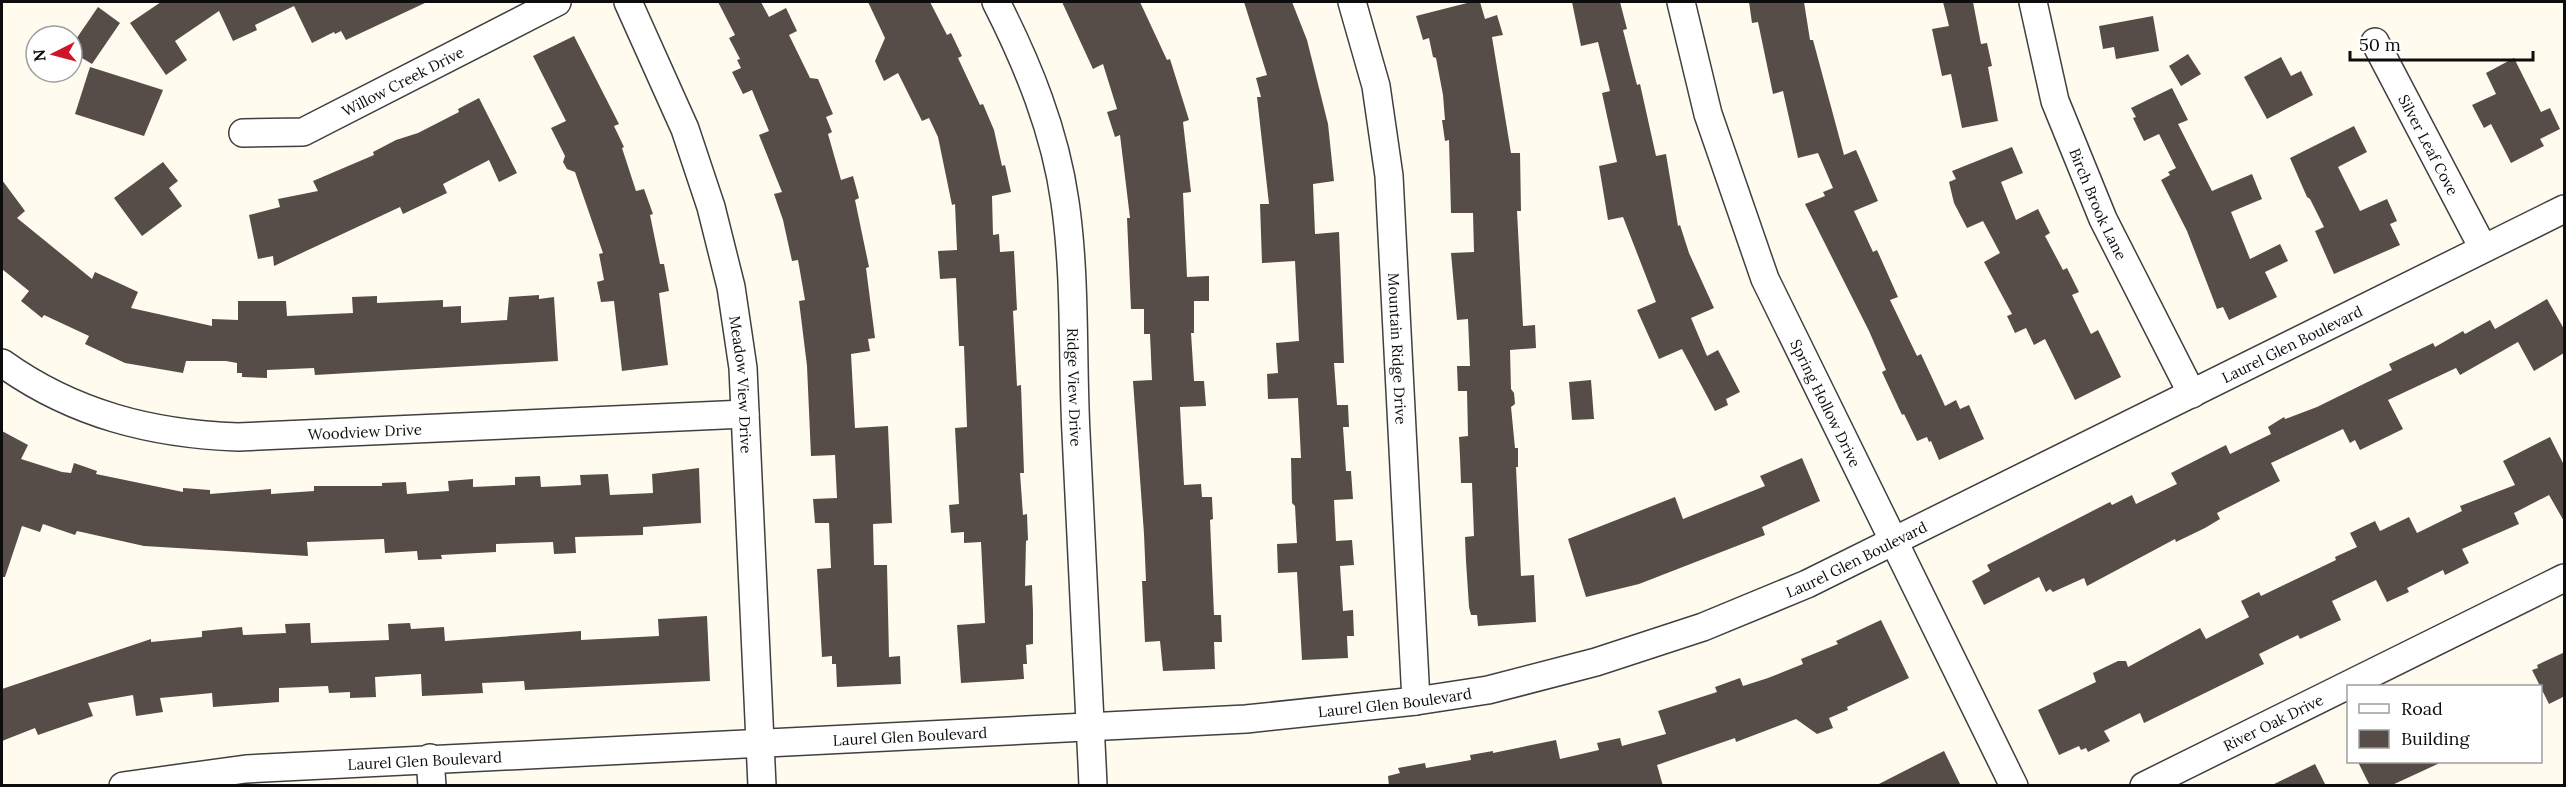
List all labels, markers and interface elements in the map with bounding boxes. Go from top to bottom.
north arrow [24,24,84,84]
scale bar [2350,24,2533,62]
text: 50 m [2359,33,2401,56]
street label: Willow Creek Drive [339,42,467,120]
text: N [28,48,50,63]
street label: Silver Leaf Cove [2395,91,2463,198]
street label: Birch Brook Lane [2066,145,2131,263]
street label: Mountain Ridge Drive [1384,272,1411,425]
street label: Laurel Glen Boulevard [2218,301,2365,387]
street label: Meadow View Drive [726,314,756,454]
street label: Ridge View Drive [1064,328,1086,447]
street label: Spring Hollow Drive [1787,336,1865,470]
street label: Woodview Drive [307,419,422,443]
street label: Laurel Glen Boulevard [1783,517,1930,601]
street label: Laurel Glen Boulevard [1317,683,1473,721]
legend [2347,685,2542,763]
street label: River Oak Drive [2220,689,2326,755]
text: Road [2401,697,2443,720]
street label: Laurel Glen Boulevard [832,722,988,749]
text: Building [2401,727,2471,750]
street label: Laurel Glen Boulevard [347,747,502,773]

